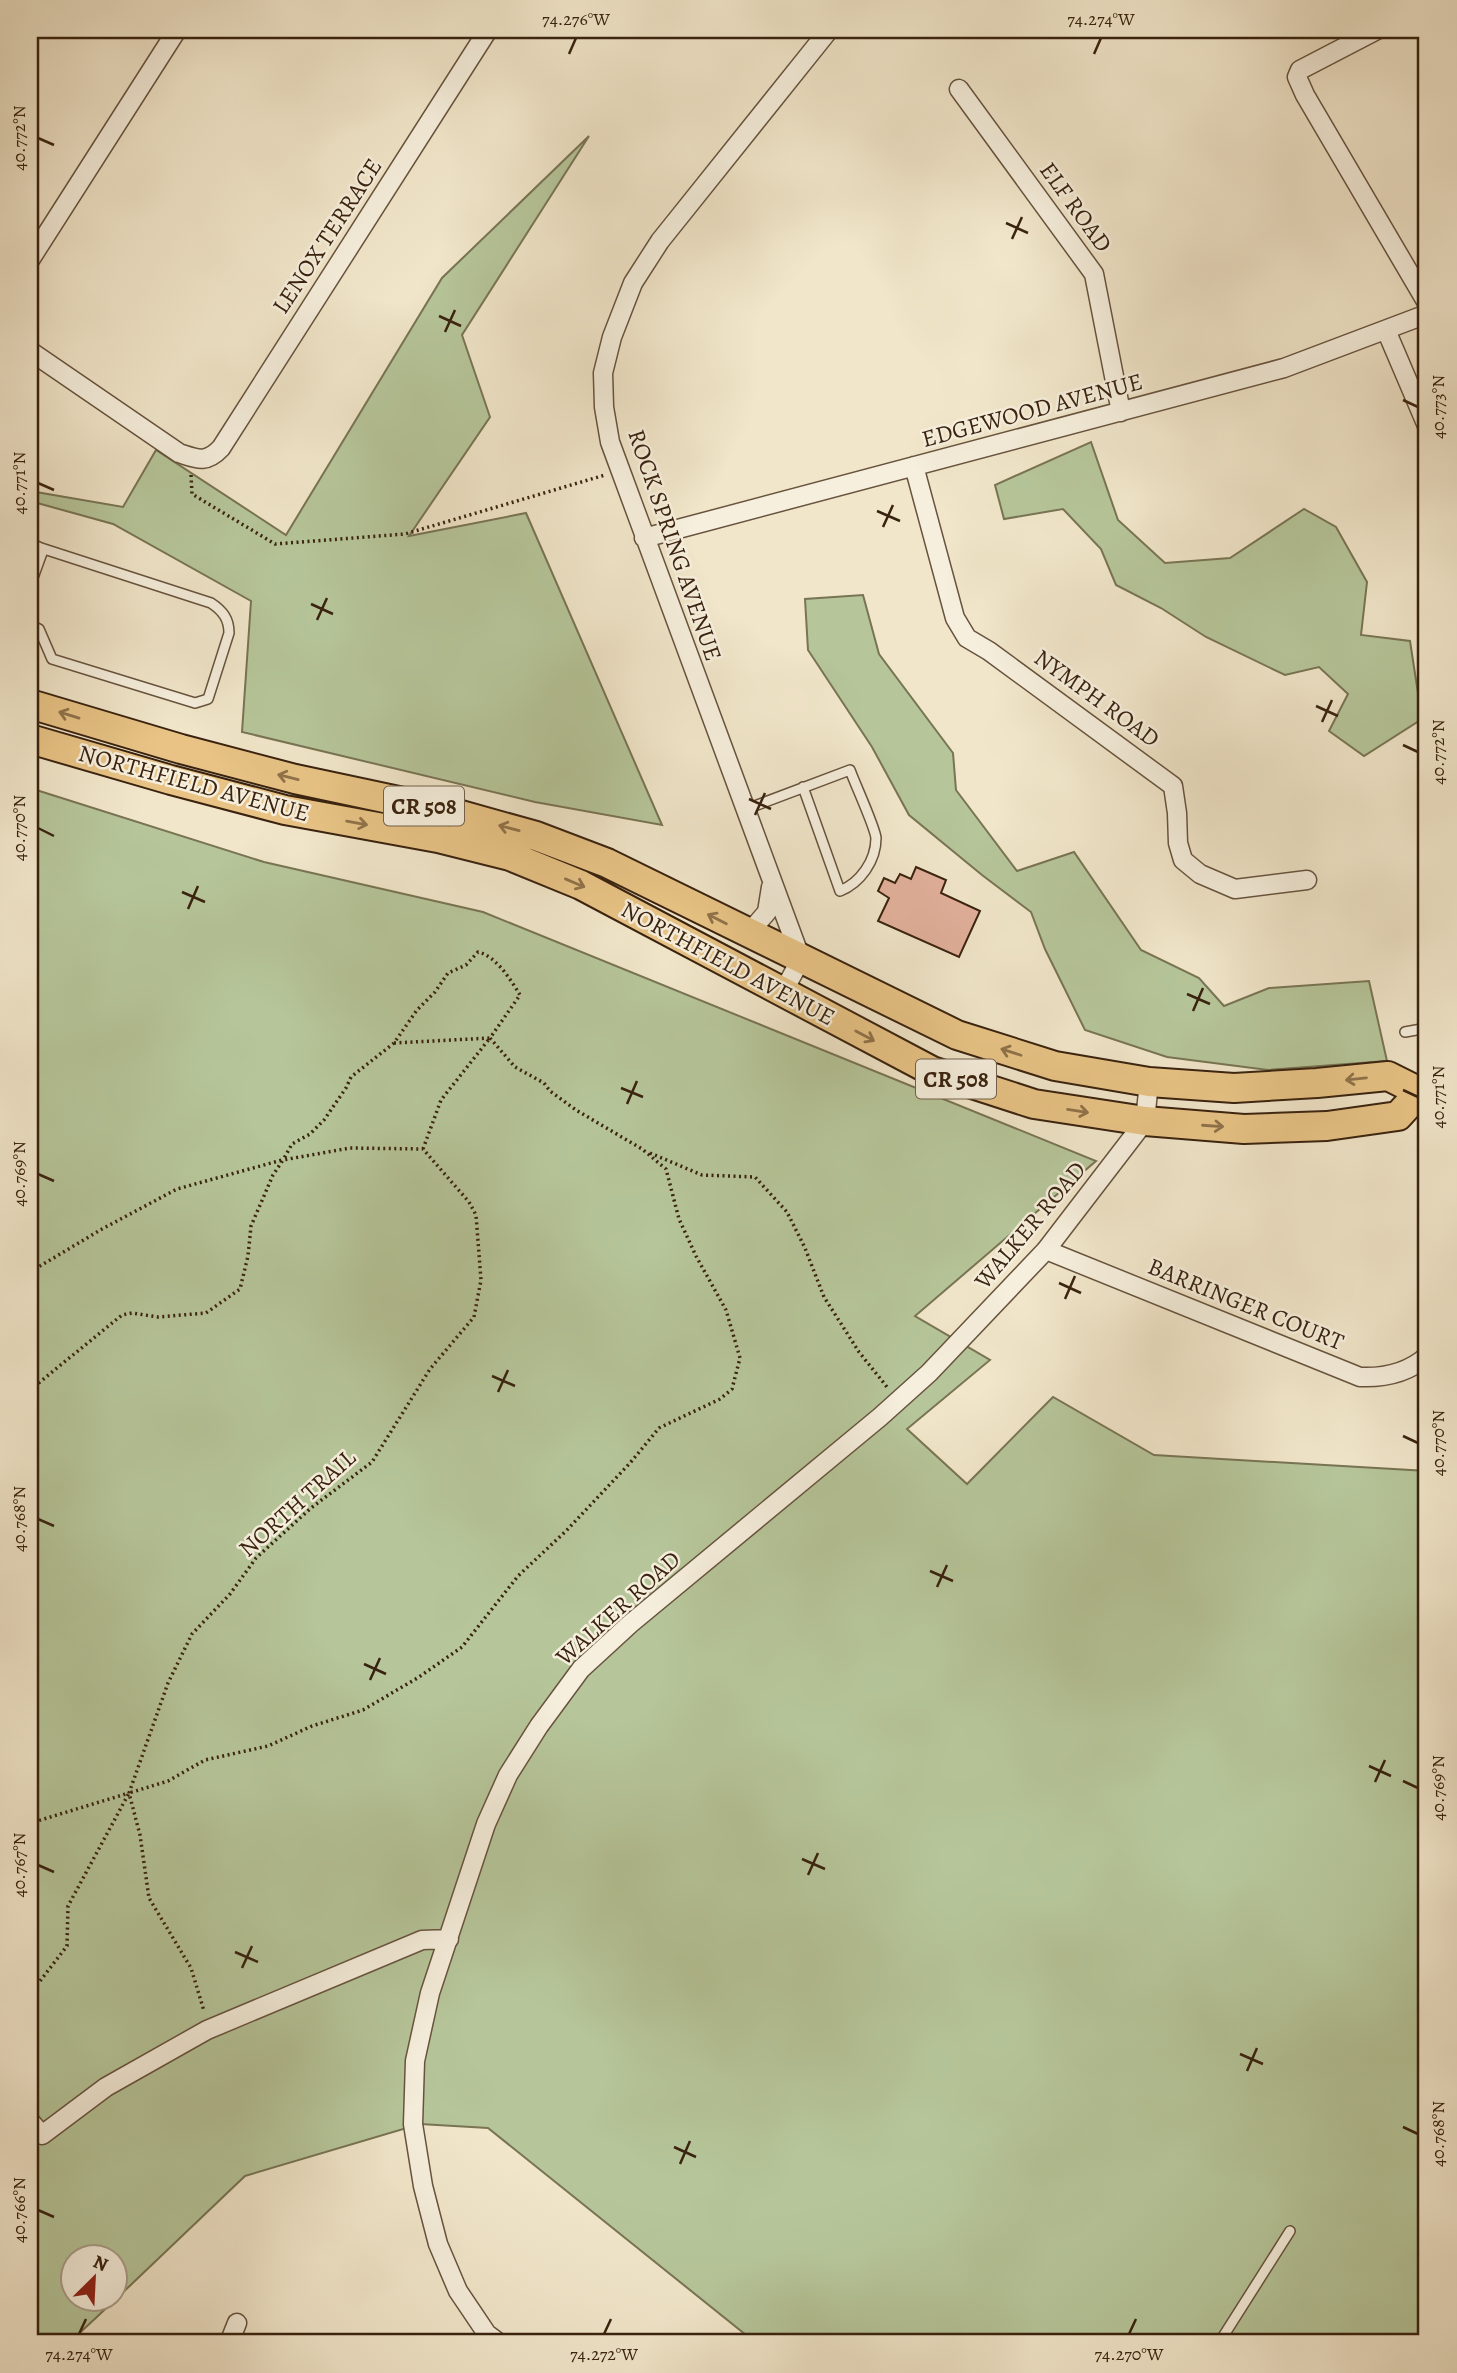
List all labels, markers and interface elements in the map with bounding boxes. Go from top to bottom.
text: 74.276°W [542,7,610,31]
text: 74.274°W [1067,7,1135,31]
text: 40.772°N [7,105,31,171]
street label: LENOX TERRACE [265,152,389,320]
street label: ELF ROAD [1032,155,1120,259]
street label: EDGEWOOD AVENUE [918,365,1146,455]
text: 40.773°N [1426,375,1450,439]
street label: ROCK SPRING AVENUE [620,425,730,665]
text: 40.771°N [7,452,31,514]
street label: NYMPH ROAD [1028,642,1166,754]
one-way arrow [58,708,80,721]
text: 40.772°N [1426,719,1450,785]
street label: NORTHFIELD AVENUE [75,737,313,829]
one-way arrow [277,770,299,783]
road number: CR 508 [384,786,464,826]
text: 40.770°N [7,795,31,861]
one-way arrow [345,817,368,830]
one-way arrow [498,821,520,834]
one-way arrow [564,877,586,890]
street label: NORTHFIELD AVENUE [616,893,840,1033]
one-way arrow [707,911,728,925]
one-way arrow [854,1029,874,1043]
one-way arrow [1000,1045,1022,1058]
road number: CR 508 [916,1060,996,1098]
text: 40.771°N [1426,1066,1450,1128]
one-way arrow [1345,1073,1368,1086]
one-way arrow [1066,1105,1088,1118]
one-way arrow [1201,1120,1224,1133]
text: 40.769°N [7,1141,31,1207]
street label: WALKER ROAD [967,1154,1093,1296]
street label: BARRINGER COURT [1143,1250,1349,1358]
text: 40.770°N [1426,1410,1450,1476]
street label: NORTH TRAIL [232,1441,363,1564]
text: 40.768°N [7,1486,31,1552]
street label: WALKER ROAD [548,1543,687,1673]
text: 40.769°N [1426,1755,1450,1821]
text: 40.767°N [7,1832,31,1898]
text: 40.768°N [1426,2101,1450,2167]
text: 40.766°N [7,2177,31,2243]
north arrow [60,2244,130,2314]
text: N [89,2249,112,2278]
text: 74.274°W [45,2342,113,2366]
text: 74.272°W [570,2342,638,2366]
text: 74.270°W [1094,2342,1164,2366]

